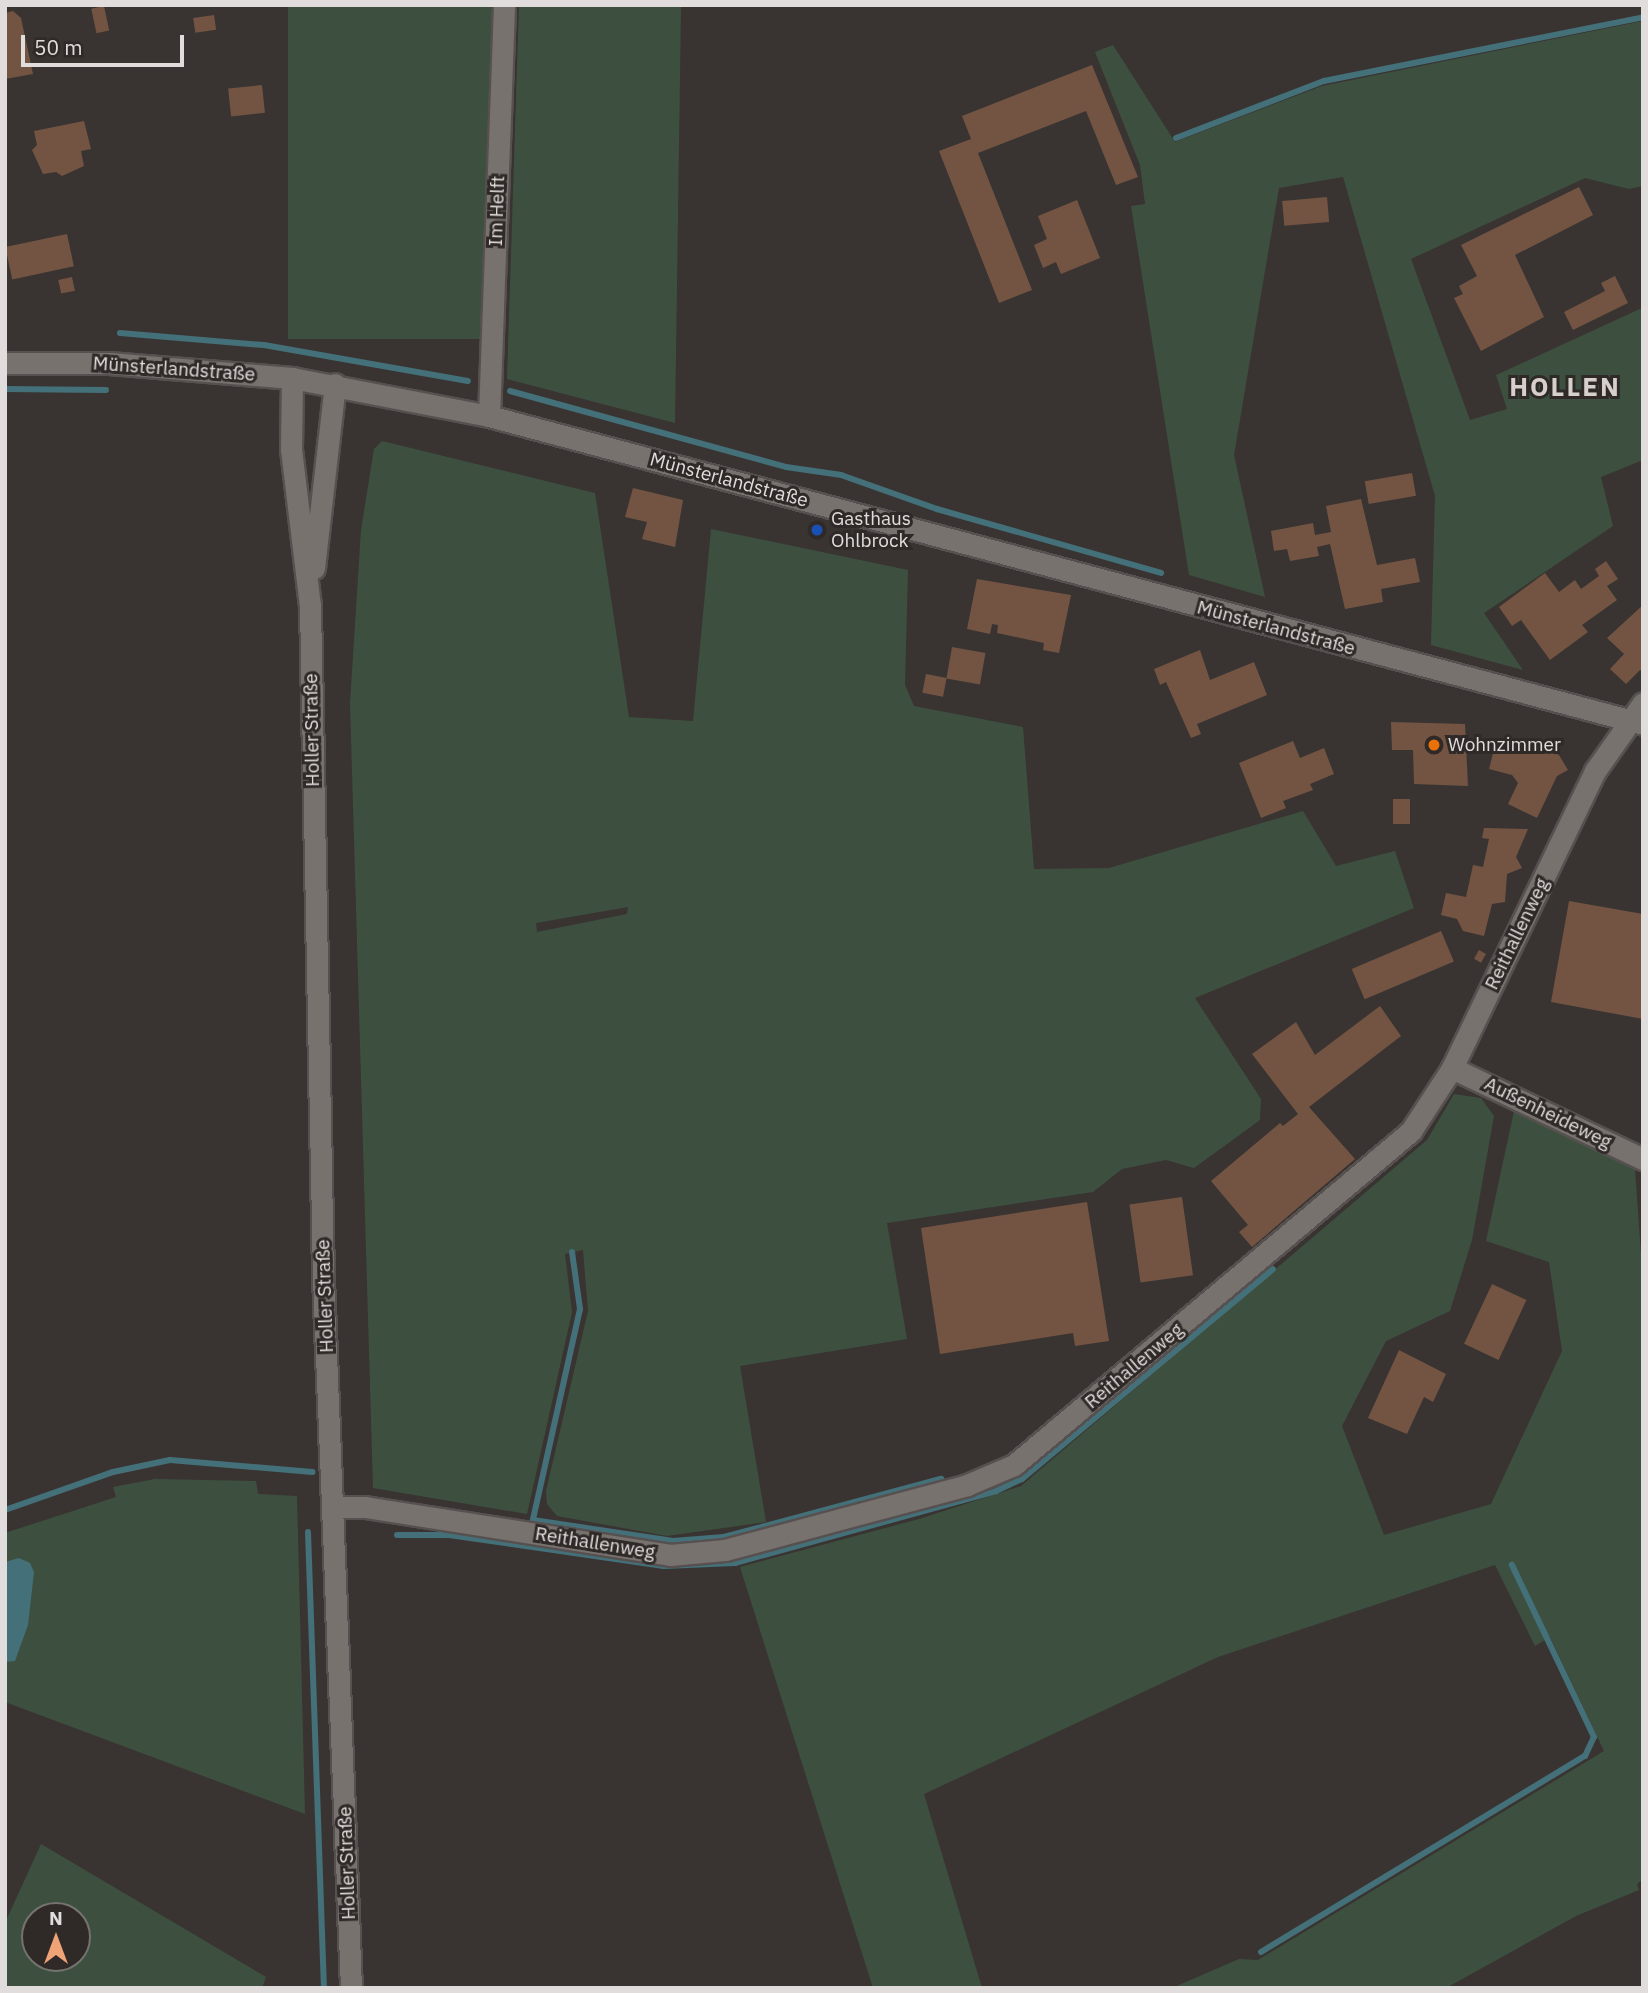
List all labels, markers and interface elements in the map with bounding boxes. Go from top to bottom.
scale bar [24,21,187,65]
text: 50 m [34,33,83,61]
street label: Im Helft [484,175,510,247]
street label: Münsterlandstraße [92,352,256,386]
district label: HOLLEN [1510,371,1620,403]
street label: Münsterlandstraße [647,448,811,512]
place label: Gasthaus Ohlbrock [831,508,911,552]
marker: Gasthaus Ohlbrock [809,522,825,538]
street label: Münsterlandstraße [1194,596,1358,660]
street label: Holler Straße [300,673,324,787]
place label: Wohnzimmer [1448,734,1561,756]
marker: Wohnzimmer [1426,737,1442,753]
street label: Reithallenweg [1480,875,1554,993]
street label: Außenheideweg [1481,1072,1615,1154]
street label: Holler Straße [312,1239,338,1353]
street label: Reithallenweg [1080,1318,1188,1414]
street label: Reithallenweg [533,1522,657,1564]
street label: Holler Straße [334,1806,360,1920]
north arrow [21,1902,91,1972]
text: N [49,1906,63,1930]

